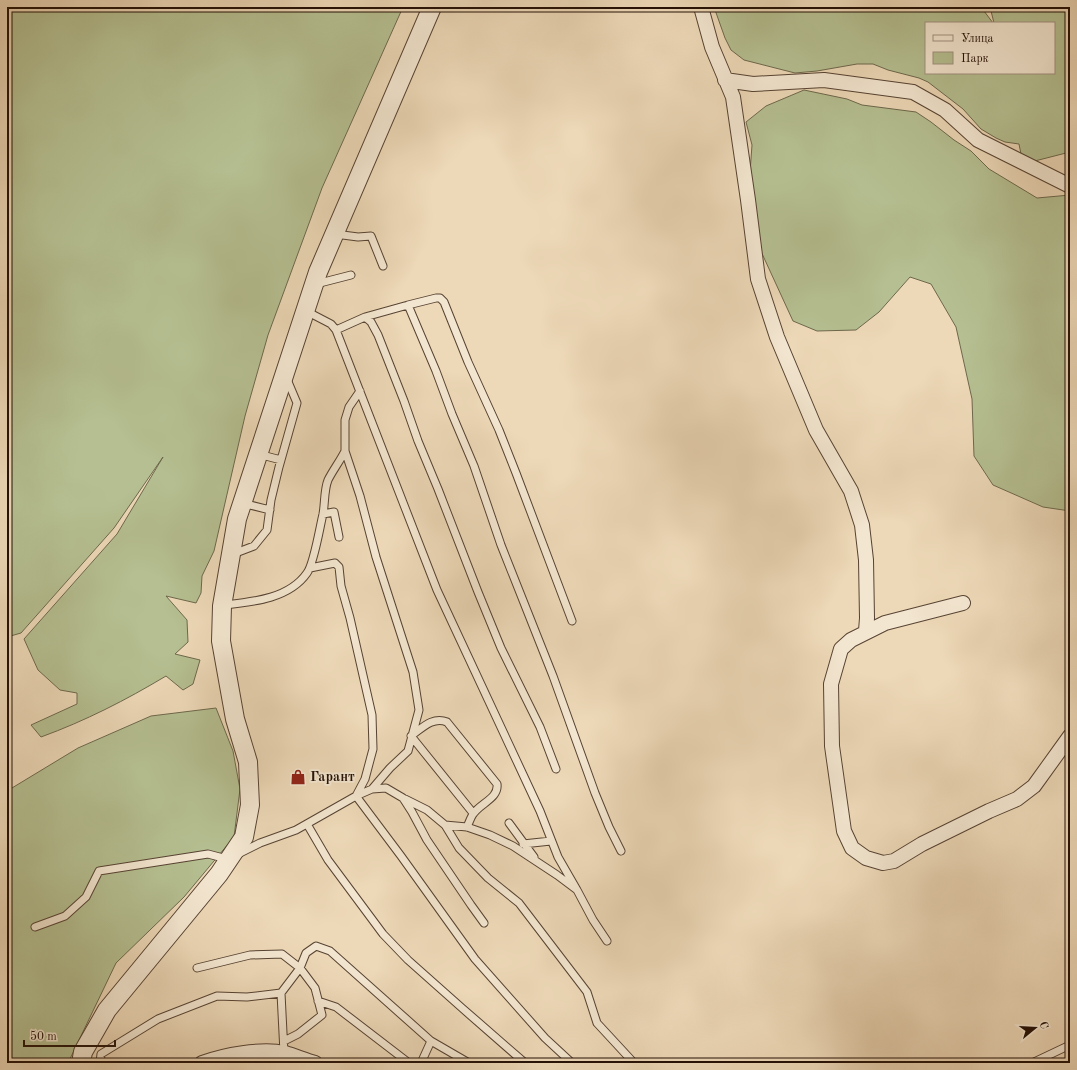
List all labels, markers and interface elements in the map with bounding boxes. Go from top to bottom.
legend [925,22,1055,74]
text: Улица [961,33,994,45]
text: Парк [961,53,989,65]
shop icon: Гарант [289,768,307,786]
place label: Гарант [310,770,355,784]
north arrow [1015,1008,1055,1048]
text: С [1037,1020,1049,1031]
scale bar [24,1022,115,1048]
text: 50 m [30,1030,57,1043]

